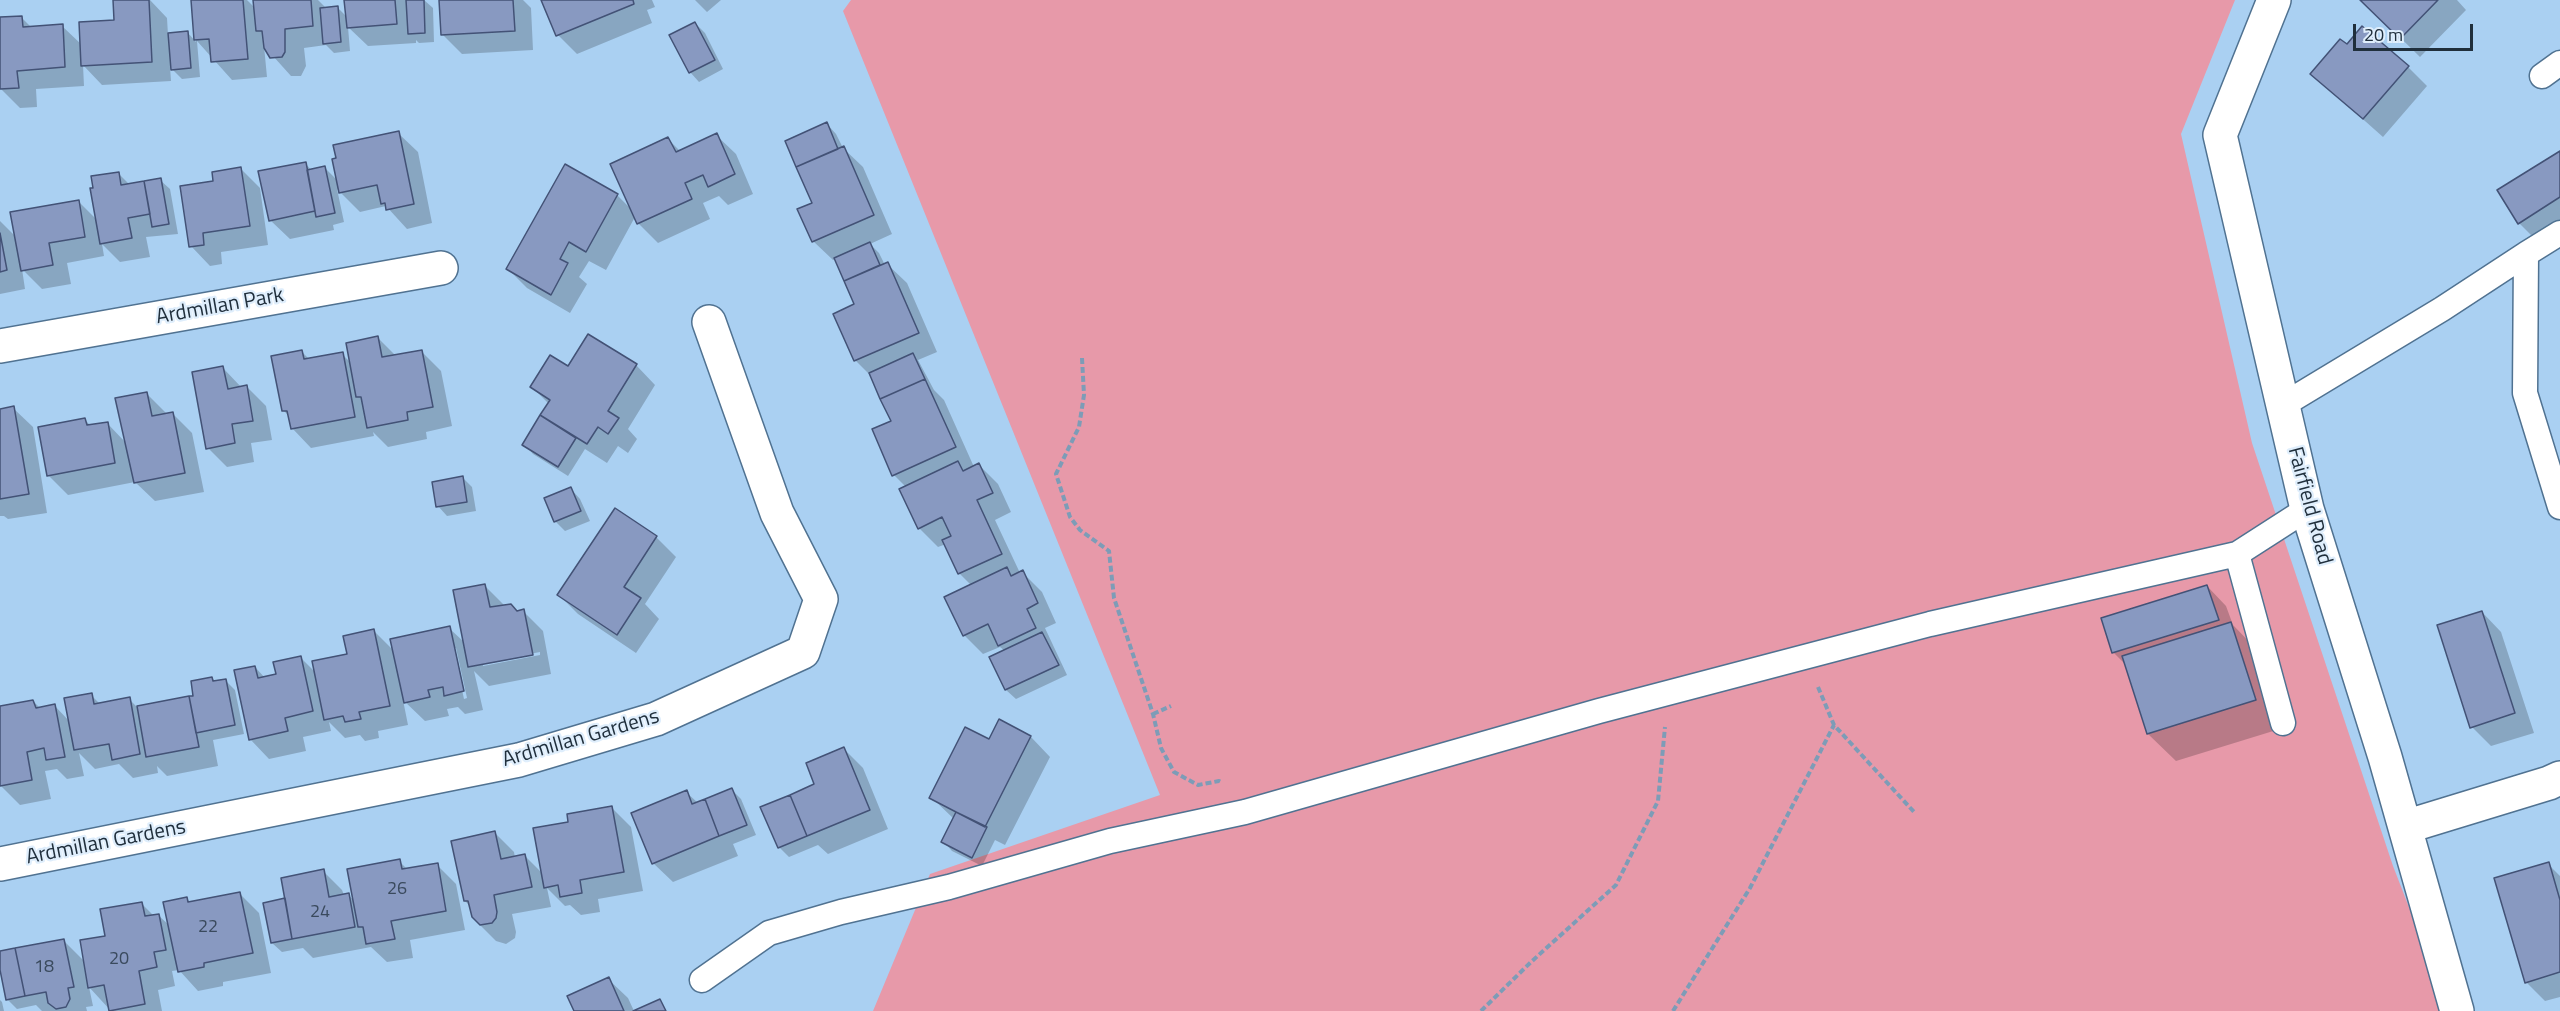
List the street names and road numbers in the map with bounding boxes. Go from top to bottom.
street label: Ardmillan Park [154,283,286,331]
street label: Fairfield Road [2281,444,2337,568]
street label: Ardmillan Gardens [500,705,662,773]
street label: Ardmillan Gardens [24,815,188,871]

